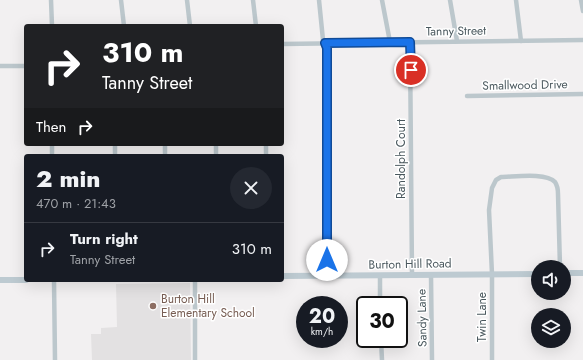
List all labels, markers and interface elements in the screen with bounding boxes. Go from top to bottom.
street label: Tanny Street [426,21,486,41]
text: 310 m [102,32,184,73]
icon: right [36,40,88,92]
pin [394,53,428,87]
icon: arrive [400,59,422,81]
text: Tanny Street [102,70,192,96]
street label: Smallwood Drive [482,75,568,95]
text: Then [36,116,66,138]
icon: right [74,116,96,138]
street label: Randolph Court [392,119,410,199]
text: 2 min [36,161,100,196]
button: close [230,167,272,209]
text: 470 m · 21:43 [36,194,116,213]
text: Turn right [70,228,138,250]
icon: right [36,238,58,260]
text: 310 m [232,238,272,260]
position arrow [306,239,348,281]
text: Tanny Street [70,250,135,269]
street label: Burton Hill Road [368,254,452,274]
map controls [531,260,571,348]
button: sound [531,260,571,300]
street label: Sandy Lane [412,289,432,347]
place label: Burton Hill Elementary School [161,290,255,322]
street label: Twin Lane [473,292,491,342]
speed limit sign: 30 [356,296,408,348]
marker: Burton Hill Elementary School [148,301,158,311]
text: 20 [309,302,335,331]
button: layers [531,308,571,348]
text: km/h [311,324,333,339]

